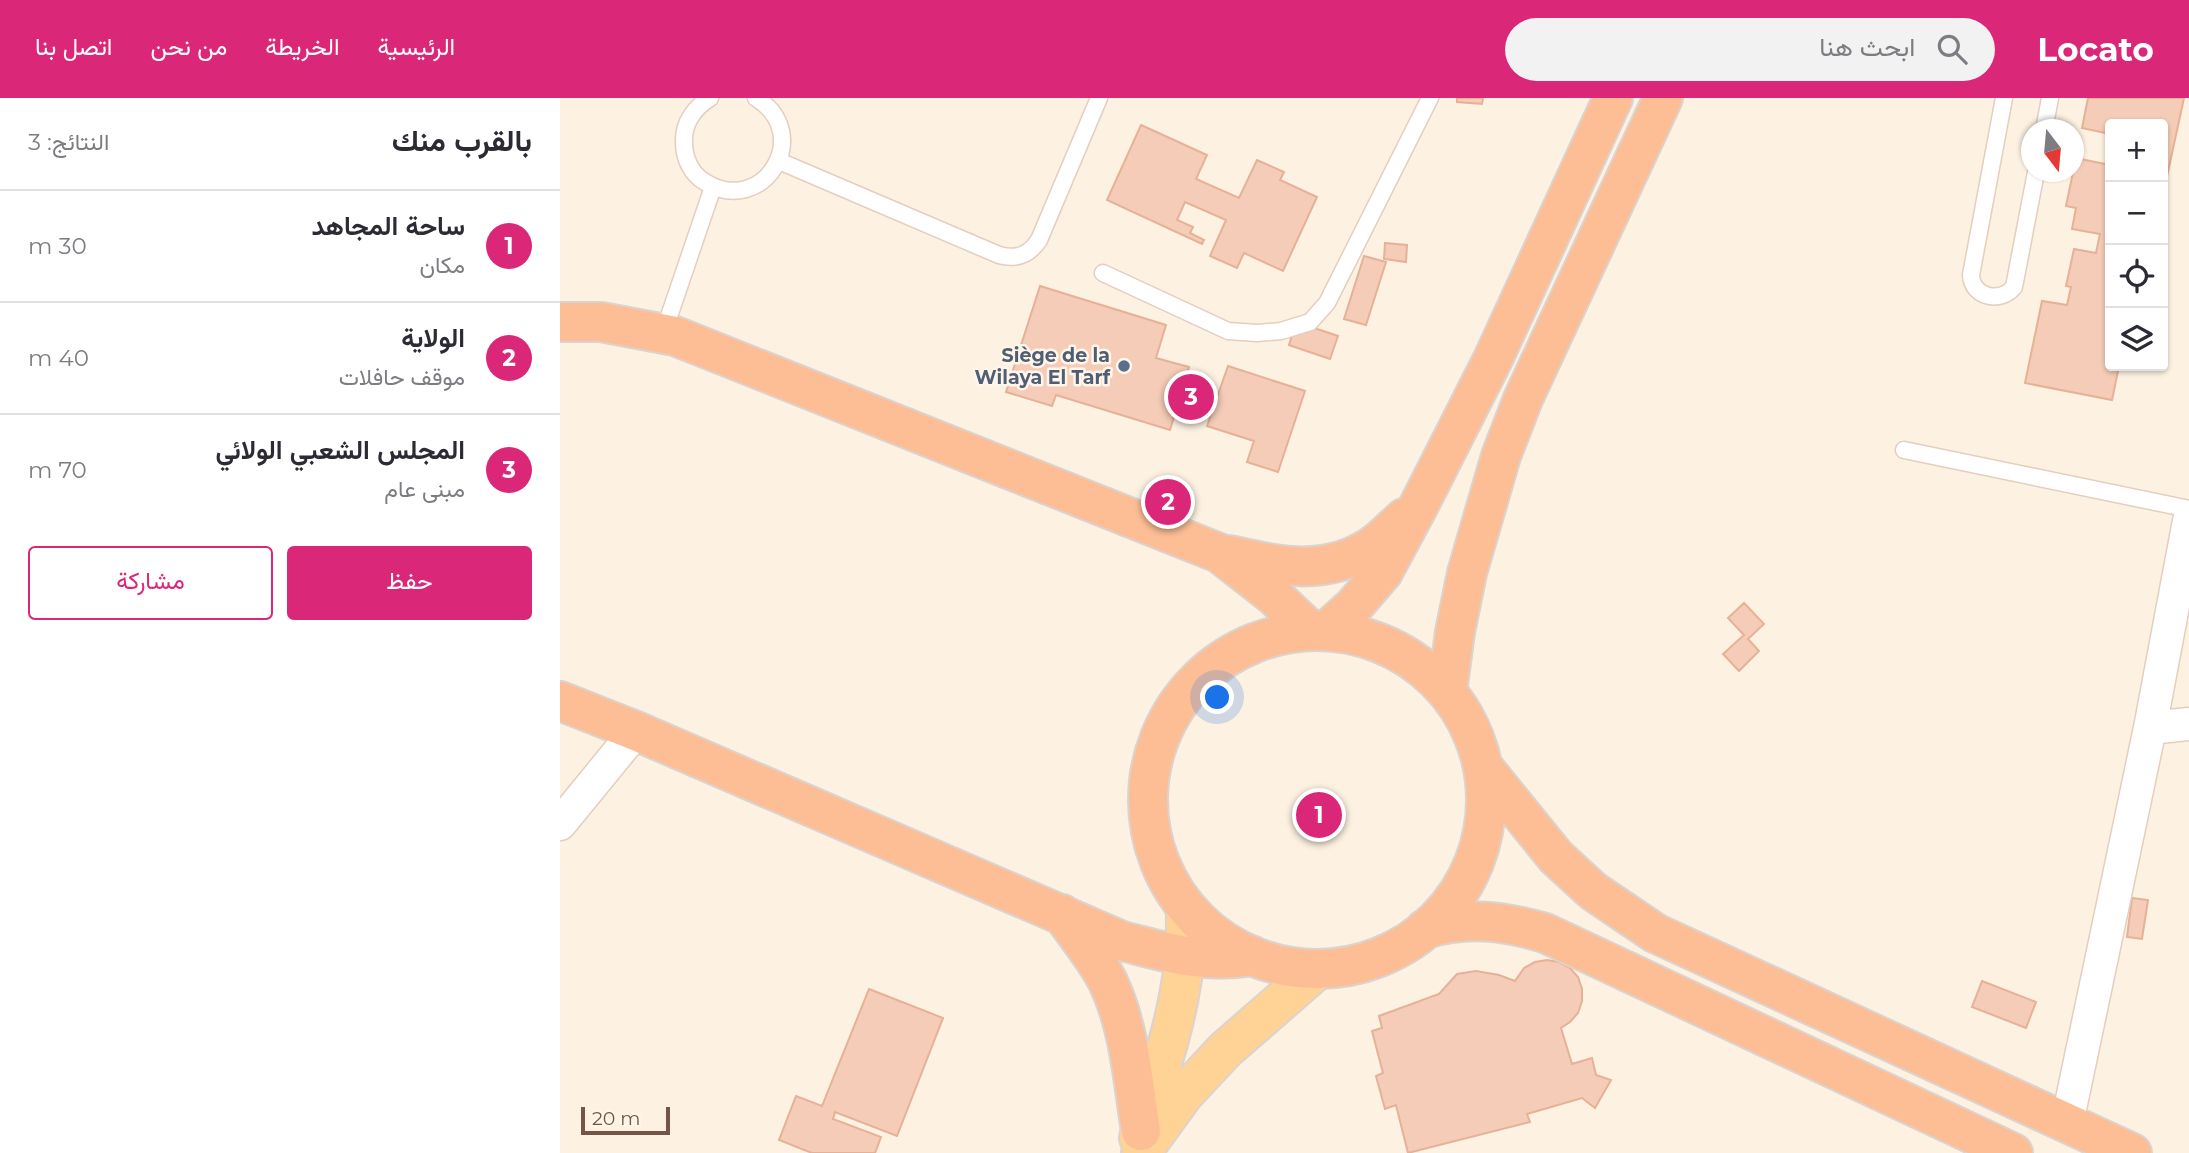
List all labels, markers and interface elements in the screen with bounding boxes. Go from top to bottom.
search box [1505,18,1995,81]
text: Locato [2037,29,2154,69]
icon: search [1933,30,1971,68]
text: ابحث هنا [1819,31,1915,63]
text: اتصل بنا [35,32,112,61]
text: من نحن [150,32,227,61]
text: الخريطة [265,32,340,61]
text: الرئيسية [378,32,455,61]
north arrow [2021,119,2084,182]
map controls [2105,119,2168,371]
button: + [2105,119,2168,182]
text: بالقرب منك [392,122,532,159]
text: النتائج: 3 [28,128,109,156]
button: − [2105,182,2168,245]
text: ساحة المجاهد [311,210,465,242]
text: 30 m [28,232,87,260]
text: 1 [504,232,514,260]
button: locate [2105,245,2168,308]
text: مكان [419,251,465,279]
button: layers [2105,308,2168,371]
text: الولاية [401,322,465,354]
text: 40 m [28,344,89,372]
text: 2 [502,344,516,372]
place label: Siège de la Wilaya El Tarf [975,344,1111,389]
marker: Siège de la Wilaya El Tarf [1116,358,1132,374]
text: موقف حافلات [339,363,465,391]
pin: 3 [1168,371,1214,423]
text: المجلس الشعبي الولائي [215,434,465,466]
text: 70 m [28,456,87,484]
text: 3 [502,456,516,484]
text: مبنى عام [384,475,465,503]
pin: 2 [1145,476,1191,528]
button: مشاركة [28,546,273,620]
button: حفظ [287,546,532,620]
your location [1200,680,1234,714]
pin: 1 [1296,789,1342,841]
scale bar [581,1104,670,1136]
text: 20 m [592,1107,640,1130]

